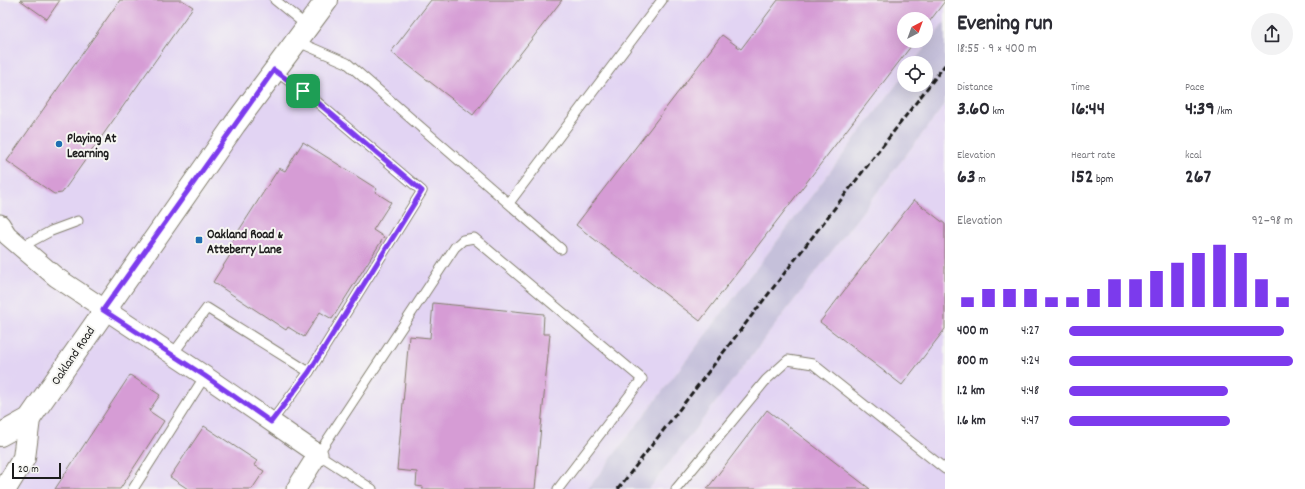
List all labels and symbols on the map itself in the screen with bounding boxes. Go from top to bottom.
north arrow [897,12,933,48]
pin [286,74,320,108]
place label: Playing At Learning [67,130,117,164]
marker: Playing At Learning [54,139,64,149]
place label: Oakland Road & Atteberry Lane [207,226,283,260]
marker: Oakland Road & Atteberry Lane [194,235,204,245]
street label: Oakland Road [47,323,101,390]
scale bar [12,461,61,480]

